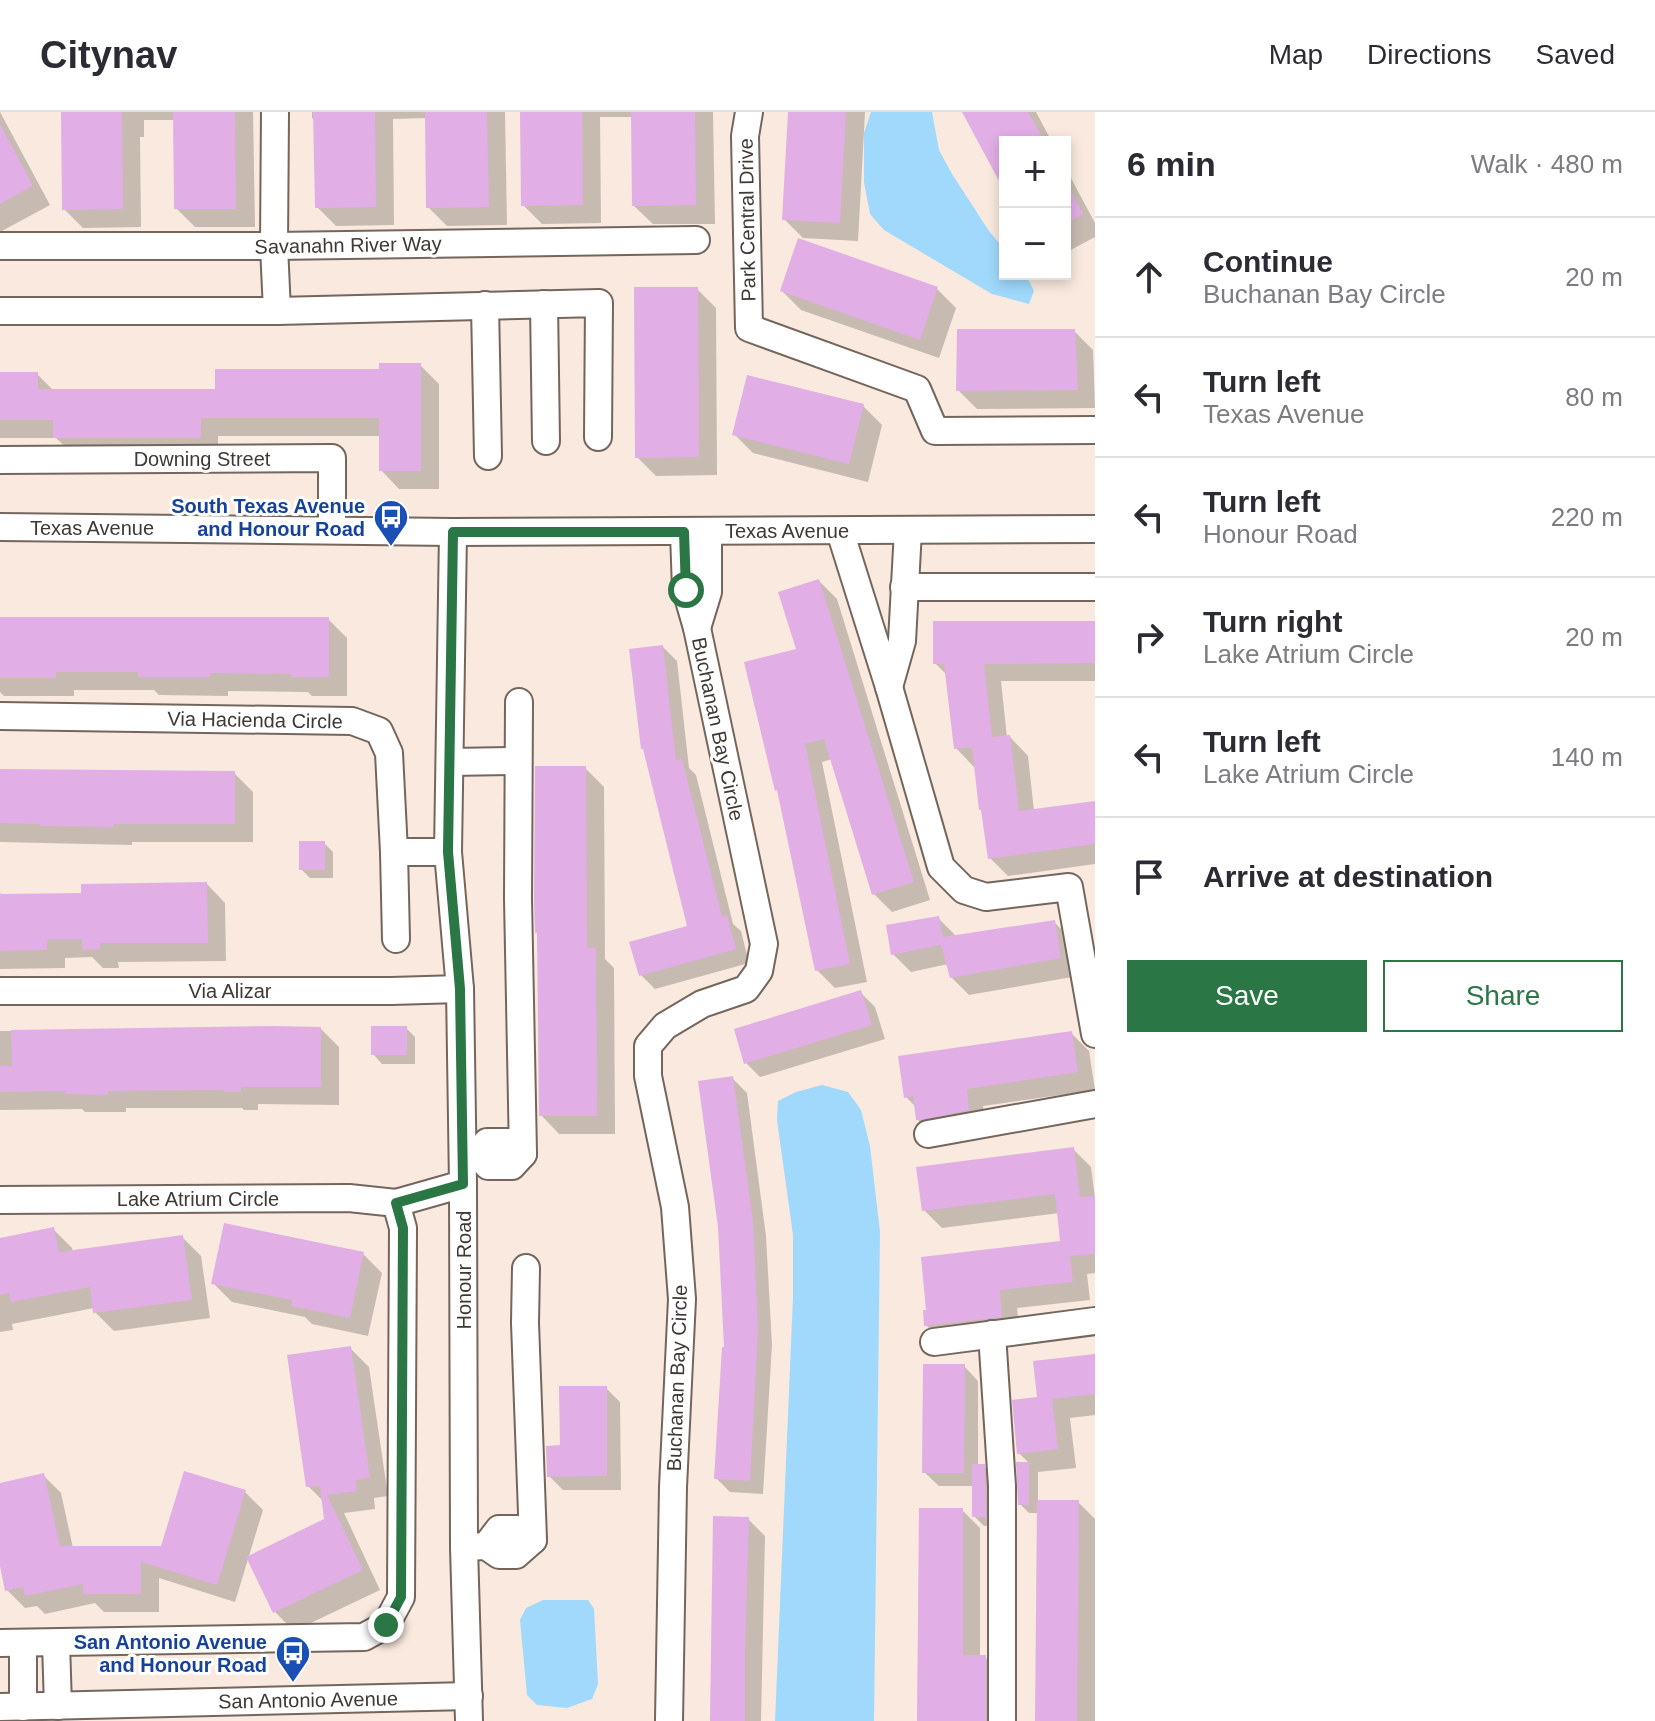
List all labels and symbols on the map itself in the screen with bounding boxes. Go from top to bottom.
street label: Park Central Drive [735,138,759,302]
street label: Savanahn River Way [254,232,442,258]
street label: Downing Street [134,448,271,470]
place label: South Texas Avenue and Honour Road [171,495,365,540]
bus stop icon: South Texas Avenue and Honour Road [372,498,410,548]
street label: Texas Avenue [30,517,154,539]
street label: Texas Avenue [725,520,849,542]
route start [668,572,704,608]
street label: Buchanan Bay Circle [688,635,748,823]
street label: Via Hacienda Circle [167,707,343,733]
street label: Via Alizar [188,980,272,1002]
street label: Lake Atrium Circle [117,1188,279,1210]
street label: Honour Road [453,1211,475,1329]
street label: Buchanan Bay Circle [663,1284,691,1472]
route end [368,1607,404,1643]
place label: San Antonio Avenue and Honour Road [74,1631,267,1676]
bus stop icon: San Antonio Avenue and Honour Road [274,1634,312,1684]
street label: San Antonio Avenue [218,1687,398,1713]

